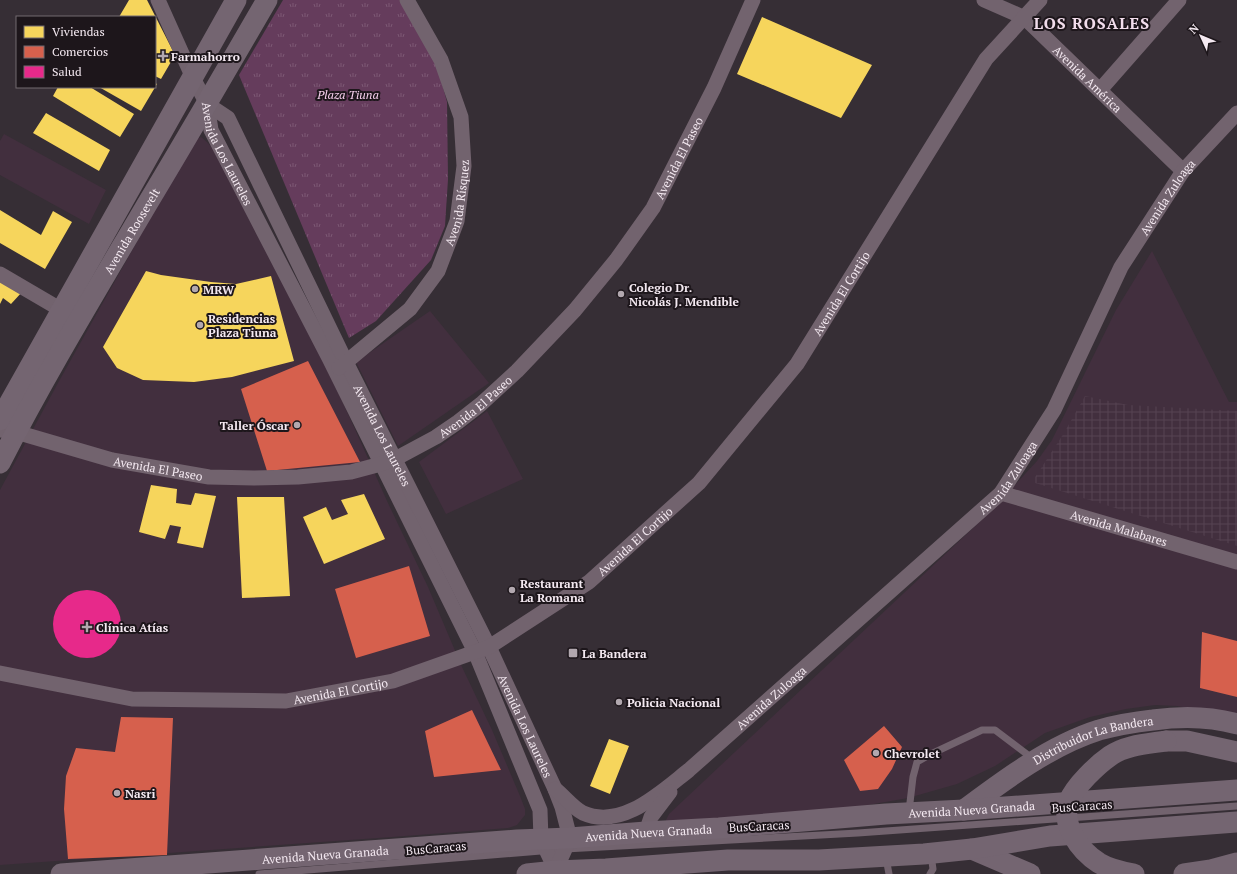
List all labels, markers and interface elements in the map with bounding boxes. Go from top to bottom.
district label: LOS ROSALES [1034,12,1150,34]
legend [16,16,156,88]
north arrow [1181,16,1221,56]
text: N [1186,21,1202,37]
text: Viviendas [52,24,105,39]
street label: Avenida América [1050,42,1125,115]
text: Comercios [52,44,108,59]
place label: Farmahorro [171,49,240,64]
marker: Farmahorro [158,51,168,61]
text: Salud [52,64,82,79]
park label: Plaza Tiuna [316,87,379,102]
street label: Avenida Los Laureles [199,101,256,208]
street label: Avenida El Paseo [651,114,706,201]
street label: Avenida Zuloaga [1136,156,1198,238]
street label: Avenida Rísquez [441,159,472,248]
street label: Avenida Roosevelt [100,184,163,276]
street label: Avenida El Cortijo [809,248,873,338]
place label: Colegio Dr. Nicolás J. Mendible [629,280,739,309]
place label: MRW [203,282,235,297]
marker: MRW [190,284,200,294]
marker: Colegio Dr. Nicolás J. Mendible [616,289,626,299]
place label: Residencias Plaza Tiuna [208,311,277,340]
marker: Residencias Plaza Tiuna [195,320,205,330]
street label: Avenida El Paseo [436,372,515,441]
street label: Avenida Los Laureles [351,382,414,489]
place label: Taller Óscar [220,418,290,433]
marker: Taller Óscar [292,420,302,430]
street label: Avenida Zuloaga [975,438,1040,517]
street label: Avenida El Paseo [112,453,204,483]
street label: Avenida El Cortijo [594,503,676,579]
street label: Avenida Malabares [1069,506,1169,549]
place label: Restaurant La Romana [520,576,585,605]
marker: Restaurant La Romana [507,585,517,595]
place label: Clínica Atías [96,620,169,635]
marker: Clínica Atías [81,621,93,633]
place label: La Bandera [582,646,647,661]
marker: La Bandera [567,647,579,659]
street label: Avenida Zuloaga [733,662,809,732]
street label: Avenida Los Laureles [495,672,556,780]
street label: Avenida El Cortijo [292,675,389,707]
place label: Policia Nacional [627,695,720,710]
marker: Policia Nacional [614,697,624,707]
street label: Distribuidor La Bandera [1030,713,1154,767]
place label: Chevrolet [884,746,940,761]
marker: Chevrolet [871,748,881,758]
place label: Nasri [125,786,155,801]
marker: Nasri [112,788,122,798]
street label: BusCaracas [1051,796,1113,816]
street label: Avenida Nueva Granada [908,797,1036,820]
street label: BusCaracas [728,817,790,835]
street label: Avenida Nueva Granada [584,821,712,844]
street label: BusCaracas [405,838,467,858]
street label: Avenida Nueva Granada [261,842,389,867]

